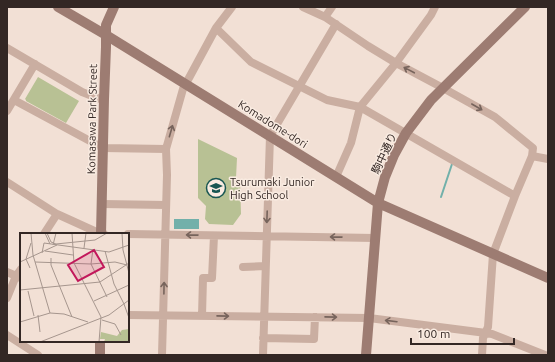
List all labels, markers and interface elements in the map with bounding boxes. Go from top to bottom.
street label: Komasawa Park Street [85,63,99,174]
one-way arrow [403,65,415,73]
street label: Komadome-dori [236,98,310,150]
one-way arrow [471,104,483,112]
one-way arrow [168,125,175,138]
street label: 駒中通り [369,131,399,175]
place label: Tsurumaki Junior High School [230,176,315,201]
school or university icon: Tsurumaki Junior High School [205,177,227,199]
one-way arrow [263,210,271,223]
one-way arrow [186,231,199,239]
inset map [20,233,129,342]
one-way arrow [330,233,343,241]
one-way arrow [160,282,168,295]
one-way arrow [216,312,229,320]
one-way arrow [324,313,337,321]
one-way arrow [385,317,398,324]
scale bar [411,320,514,346]
text: 100 m [417,327,450,340]

